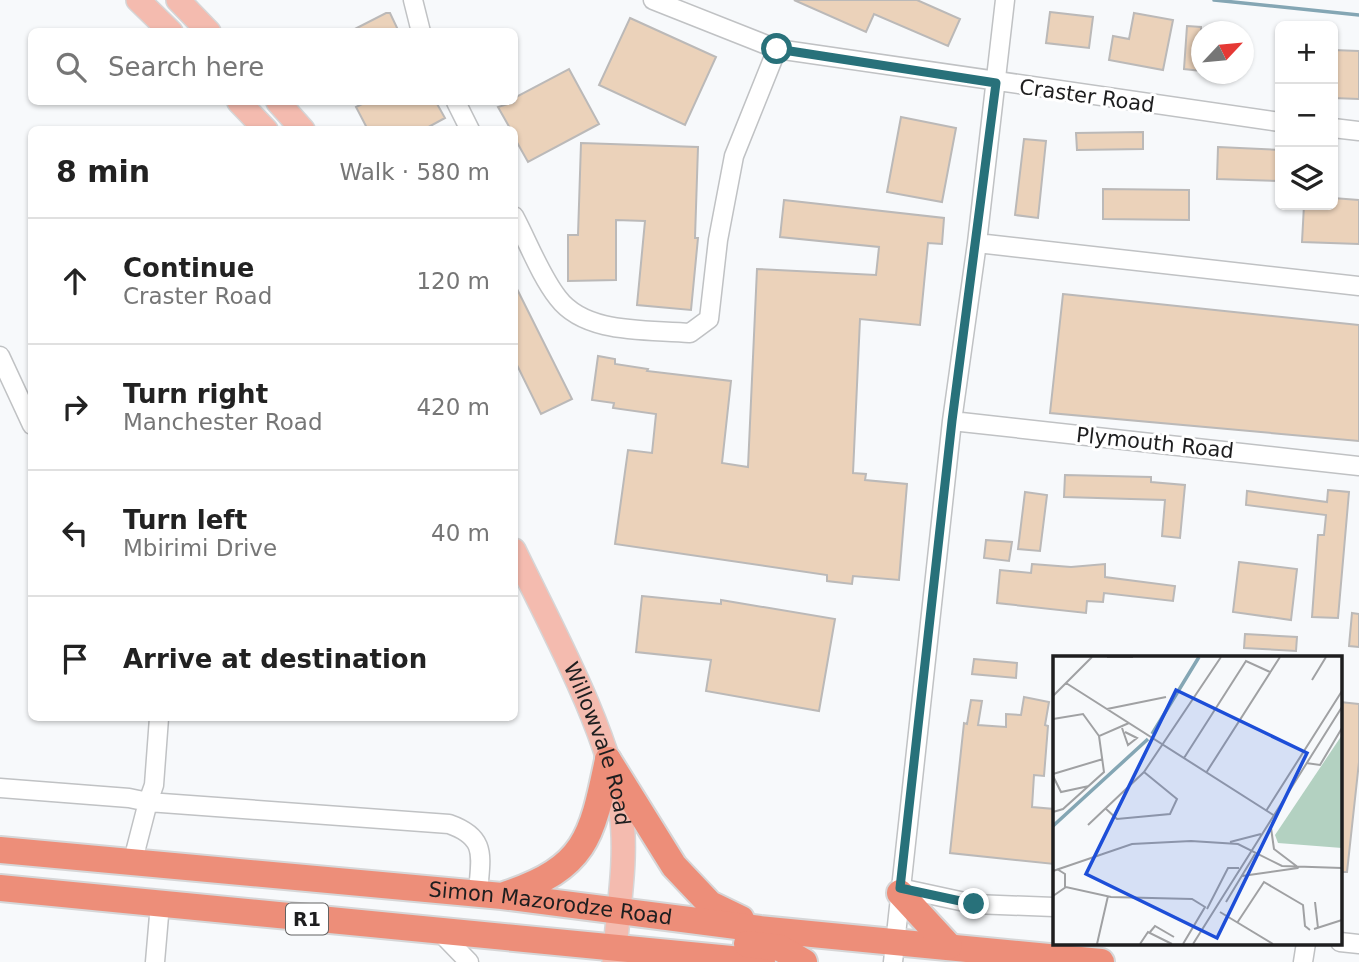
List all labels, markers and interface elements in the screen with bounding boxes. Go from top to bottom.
north arrow [1191,21,1254,84]
map controls [1275,21,1338,210]
button: + [1275,21,1338,84]
search box [28,28,518,105]
route start [761,33,792,64]
icon: search [52,48,90,86]
text: Search here [108,52,264,82]
street label: Craster Road [1018,75,1156,117]
button: − [1275,84,1338,147]
button: layers [1275,147,1338,210]
text: 8 min [56,154,150,189]
text: Walk · 580 m [339,159,490,185]
text: Continue [123,253,254,283]
icon: ahead [56,262,94,300]
text: 120 m [416,268,490,294]
text: Craster Road [123,283,272,309]
text: Turn right [123,379,268,409]
icon: right [56,388,94,426]
text: 420 m [416,394,490,420]
text: Manchester Road [123,409,323,435]
street label: Plymouth Road [1075,423,1235,463]
text: Turn left [123,505,247,535]
icon: left [56,514,94,552]
text: 40 m [431,520,490,546]
text: Mbirimi Drive [123,535,277,561]
icon: arrive [56,640,94,678]
text: Arrive at destination [123,644,427,674]
inset map [1053,656,1342,944]
street label: Willowvale Road [559,658,635,827]
street label: Simon Mazorodze Road [428,877,674,930]
route end [958,888,989,919]
road number: R1 [286,903,328,934]

